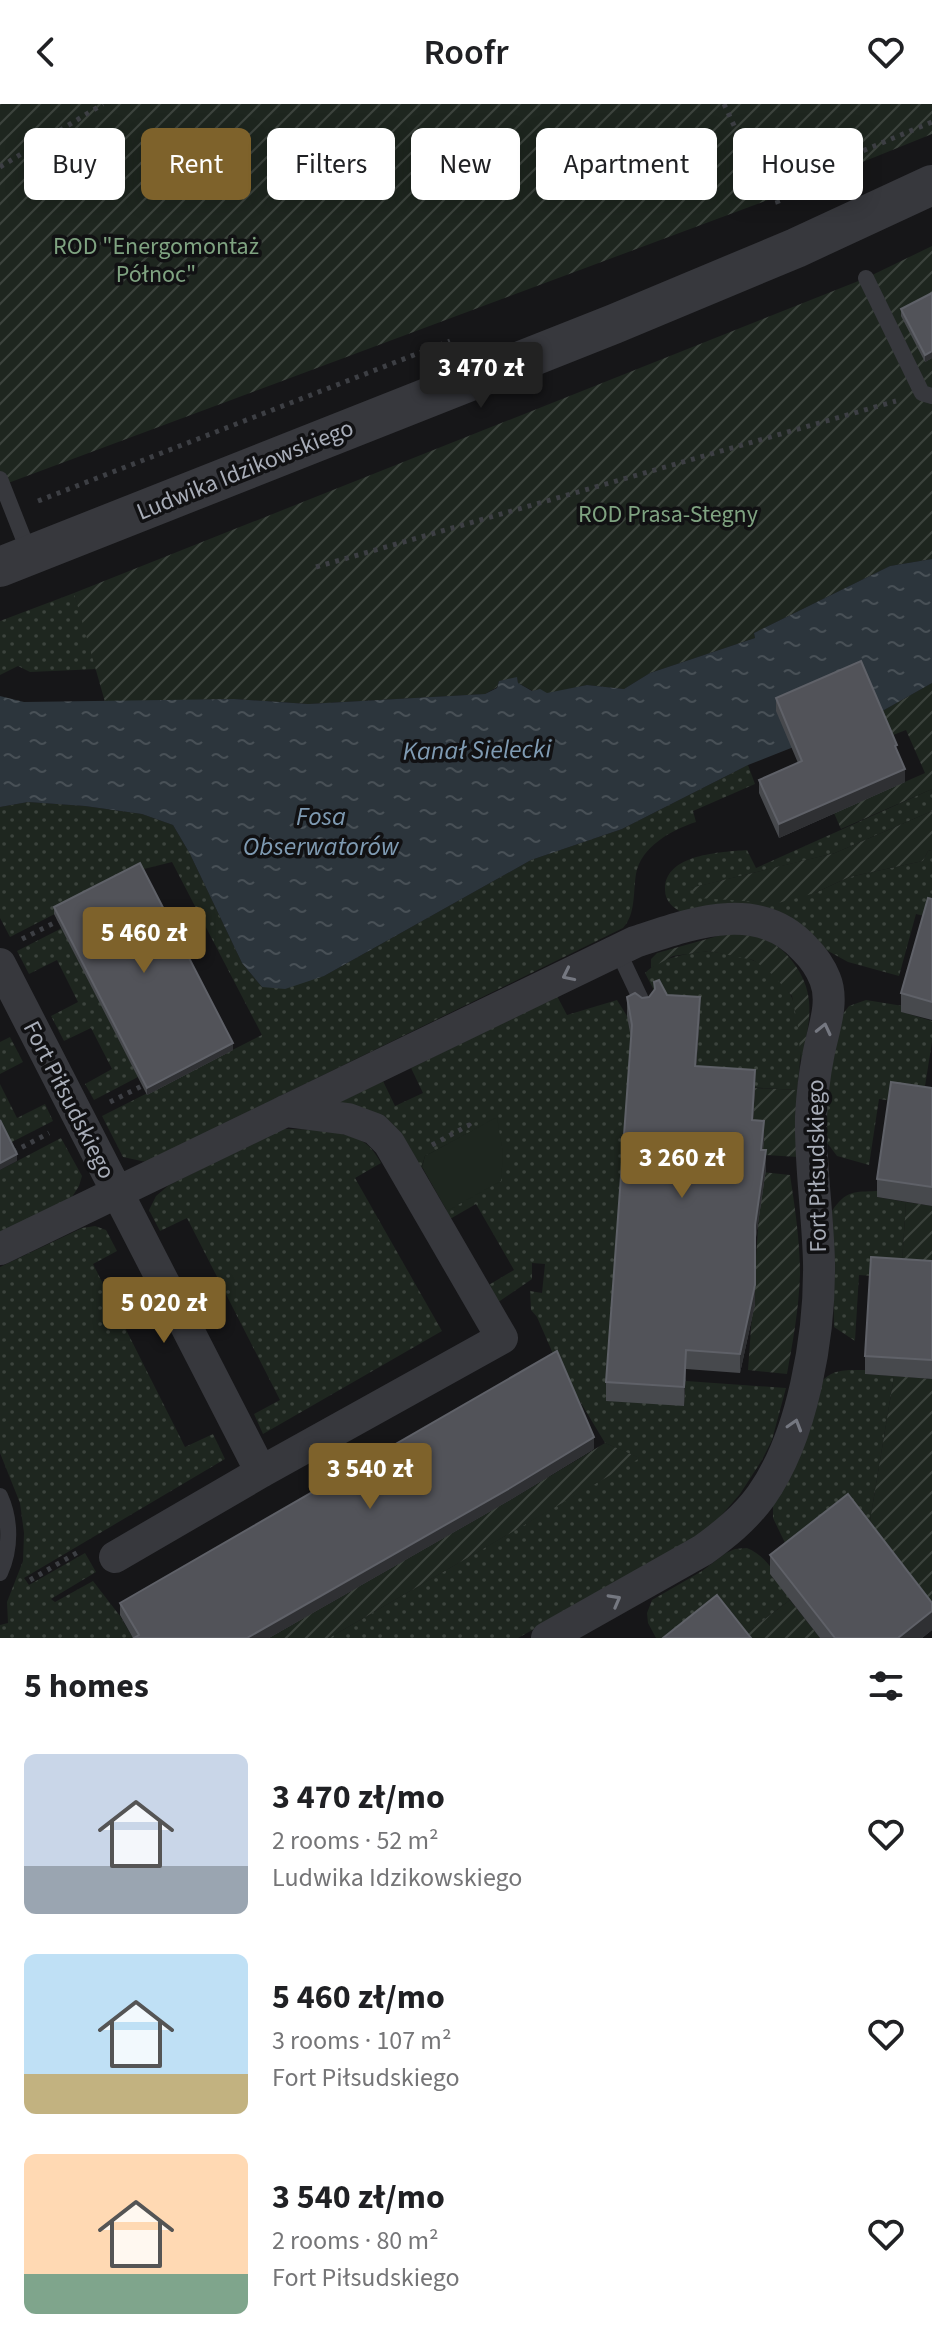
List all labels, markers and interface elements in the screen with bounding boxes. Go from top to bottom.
text: Roofr [423,27,509,78]
icon: back [24,30,68,74]
icon: heart [864,30,908,74]
chip: Buy [24,128,125,200]
chip: Rent [141,128,251,200]
chip: Filters [267,128,395,200]
chip: New [411,128,520,200]
chip: Apartment [536,128,717,200]
chip: House [733,128,863,200]
park label: ROD "Energomontaż Północ" [53,229,259,292]
pin: 3 470 zł [398,342,564,410]
text: 3 470 zł [438,349,524,386]
street label: Ludwika Idzikowskiego [131,410,359,530]
park label: ROD Prasa-Stegny [578,497,758,532]
water label: Kanał Sielecki [402,730,553,770]
water label: Fosa Obserwatorów [243,798,400,865]
pin: 5 460 zł [61,907,227,975]
text: 5 460 zł [101,914,187,951]
one-way arrow [561,965,576,981]
street label: Fort Piłsudskiego [14,1015,124,1185]
one-way arrow [815,1023,832,1036]
street label: Fort Piłsudskiego [798,1079,836,1253]
pin: 3 260 zł [599,1132,765,1200]
text: 3 260 zł [639,1139,725,1176]
pin: 5 020 zł [81,1277,247,1345]
text: 5 020 zł [121,1284,207,1321]
one-way arrow [785,1419,801,1433]
pin: 3 540 zł [287,1443,453,1511]
text: 3 540 zł [327,1450,413,1487]
one-way arrow [606,1594,620,1610]
text: 5 homes [24,1662,149,1711]
icon: filters [864,1664,908,1708]
text: 3 470 zł/mo [272,1773,445,1822]
icon: home [88,1786,184,1882]
icon: heart [864,1812,908,1856]
text: 2 rooms · 52 m² [272,1822,439,1859]
text: Ludwika Idzikowskiego [272,1859,522,1896]
text: 5 460 zł/mo [272,1973,445,2022]
icon: home [88,1986,184,2082]
icon: heart [864,2012,908,2056]
text: 3 rooms · 107 m² [272,2022,451,2059]
text: Fort Piłsudskiego [272,2059,460,2096]
text: 3 540 zł/mo [272,2173,445,2222]
icon: home [88,2186,184,2282]
icon: heart [864,2212,908,2256]
text: 2 rooms · 80 m² [272,2222,439,2259]
text: Fort Piłsudskiego [272,2259,460,2296]

